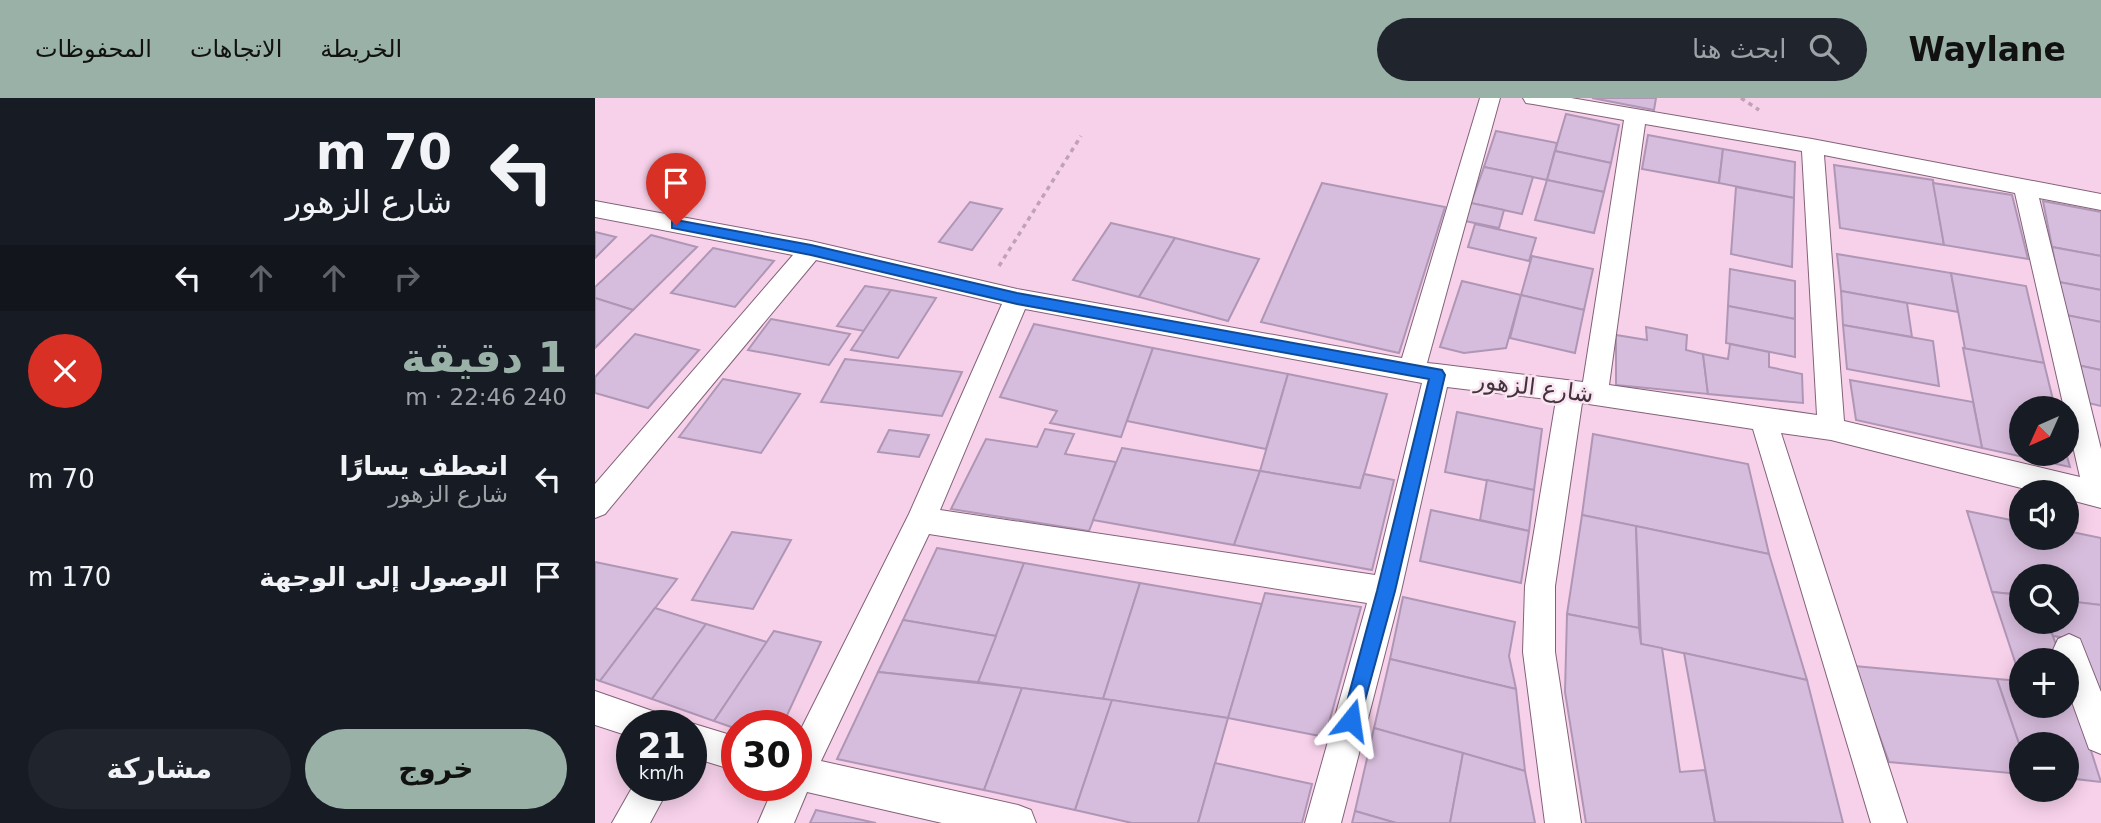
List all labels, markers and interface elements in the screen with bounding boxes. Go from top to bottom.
search box [1377,18,1867,81]
icon: search [1805,30,1843,68]
text: Waylane [1909,30,2066,69]
text: ابحث هنا [1692,34,1787,64]
text: المحفوظات [35,35,152,63]
text: الاتجاهات [190,35,282,63]
text: الخريطة [320,35,402,63]
text: 70 m [316,124,452,181]
icon: left [476,126,567,217]
pin [646,153,706,225]
icon: arrive [657,164,695,202]
text: شارع الزهور [286,183,452,221]
icon: left [169,259,207,297]
icon: ahead [242,259,280,297]
icon: ahead [315,259,353,297]
icon: right [388,259,426,297]
text: 1 دقيقة [401,333,567,382]
button: close [28,334,102,408]
street label: شارع الزهور [1472,367,1595,408]
text: 240 m · 22:46 [405,384,567,410]
north arrow [2009,396,2079,466]
map controls [2009,396,2079,802]
text: انعطف يسارًا [339,451,508,481]
icon: left [529,460,567,498]
text: 70 m [28,464,95,494]
button: sound [2009,480,2079,550]
text: شارع الزهور [388,481,508,507]
icon: arrive [529,558,567,596]
text: 170 m [28,562,111,592]
text: الوصول إلى الوجهة [259,562,508,592]
button: search [2009,564,2079,634]
button: + [2009,648,2079,718]
position arrow [1314,683,1388,757]
speed limit sign: 30 [721,710,812,801]
text: 21 [637,726,686,766]
button: مشاركة [28,729,291,809]
button: خروج [305,729,567,809]
button: − [2009,732,2079,802]
text: km/h [639,762,684,783]

